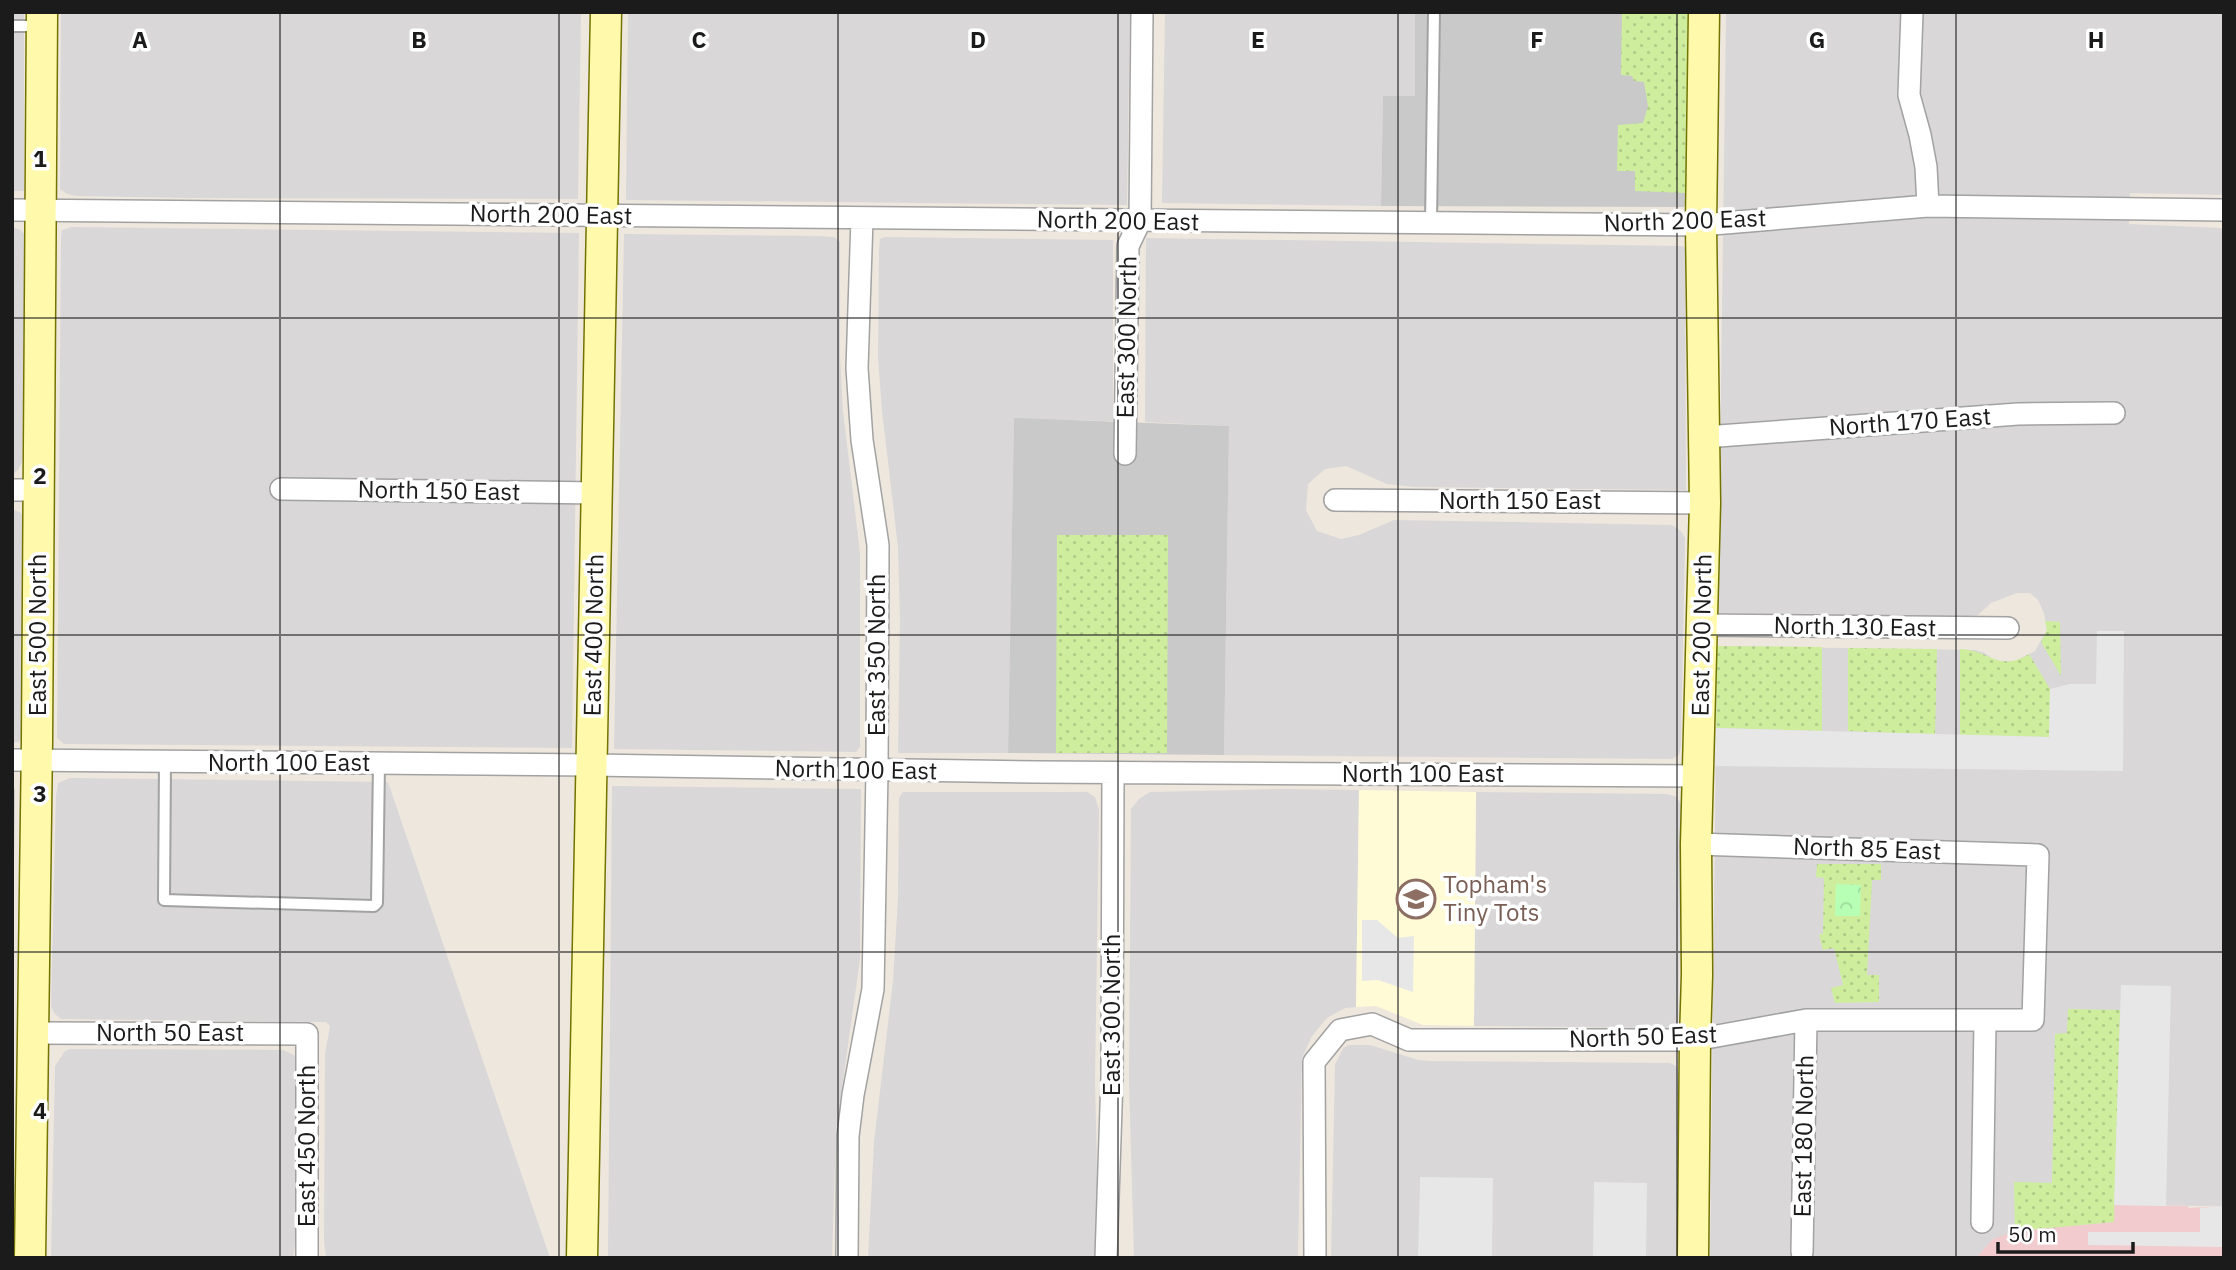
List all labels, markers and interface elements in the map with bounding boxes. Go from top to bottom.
text: A [132,24,148,54]
text: B [411,24,427,54]
text: C [692,24,707,54]
text: D [970,24,986,54]
text: E [1251,24,1265,54]
text: F [1530,24,1544,54]
text: G [1809,24,1825,54]
text: H [2088,24,2104,54]
text: 1 [33,143,47,173]
street label: North 200 East [469,197,633,231]
street label: North 200 East [1603,201,1767,239]
street label: North 200 East [1036,203,1200,237]
street label: East 300 North [1109,255,1143,419]
street label: North 170 East [1828,399,1992,443]
text: 2 [33,460,47,490]
street label: North 150 East [357,473,521,507]
street label: North 150 East [1439,484,1601,516]
street label: East 400 North [576,553,610,717]
street label: East 200 North [1684,553,1718,717]
street label: East 500 North [21,554,53,716]
street label: East 350 North [860,574,892,736]
street label: North 130 East [1773,609,1937,643]
street label: North 100 East [208,746,370,778]
street label: North 100 East [774,752,938,786]
street label: North 100 East [1342,757,1504,789]
text: 3 [33,778,47,808]
street label: North 85 East [1792,829,1942,867]
place label: Topham's Tiny Tots [1443,868,1547,928]
school or university icon: Topham's Tiny Tots [1395,878,1437,920]
street label: East 300 North [1095,934,1127,1096]
street label: North 50 East [96,1016,244,1048]
street label: North 50 East [1568,1017,1718,1055]
street label: East 180 North [1786,1054,1820,1218]
street label: East 450 North [290,1065,322,1227]
text: 4 [33,1095,47,1125]
scale bar [1998,1210,2133,1254]
text: 50 m [2008,1220,2057,1248]

